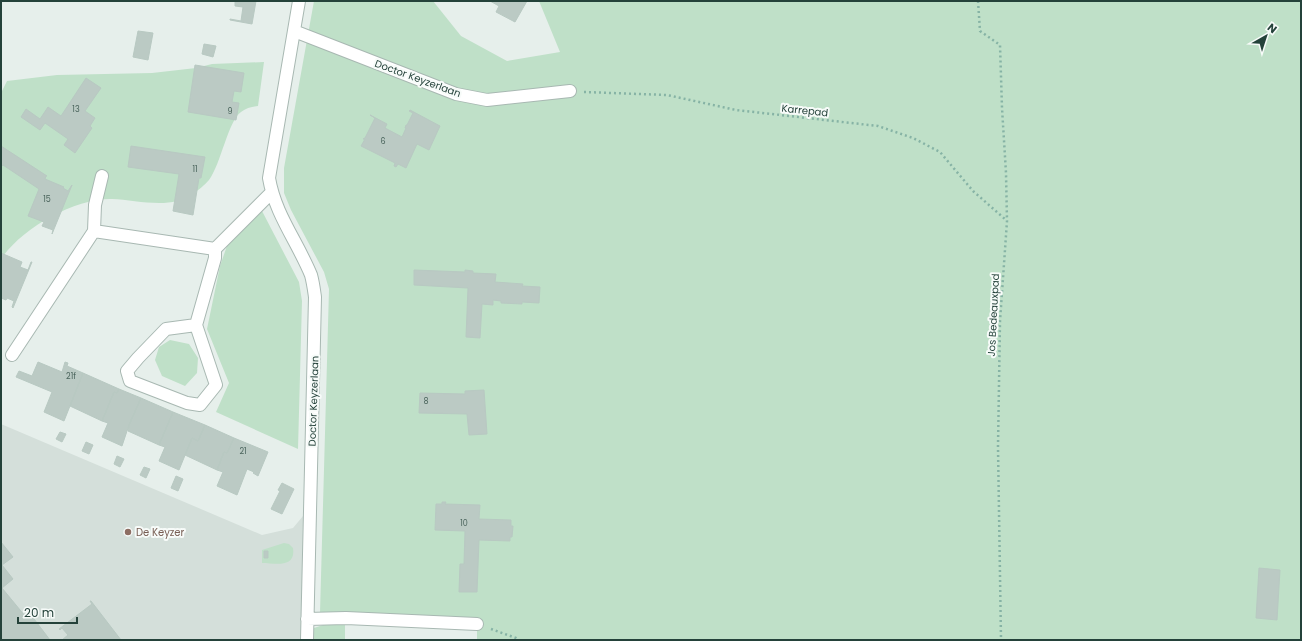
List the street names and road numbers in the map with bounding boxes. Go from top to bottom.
street label: Doctor Keyzerlaan [373,56,463,101]
street label: Karrepad [781,101,829,120]
street label: Jos Bedeauxpad [984,273,1003,357]
street label: Doctor Keyzerlaan [304,355,323,447]

